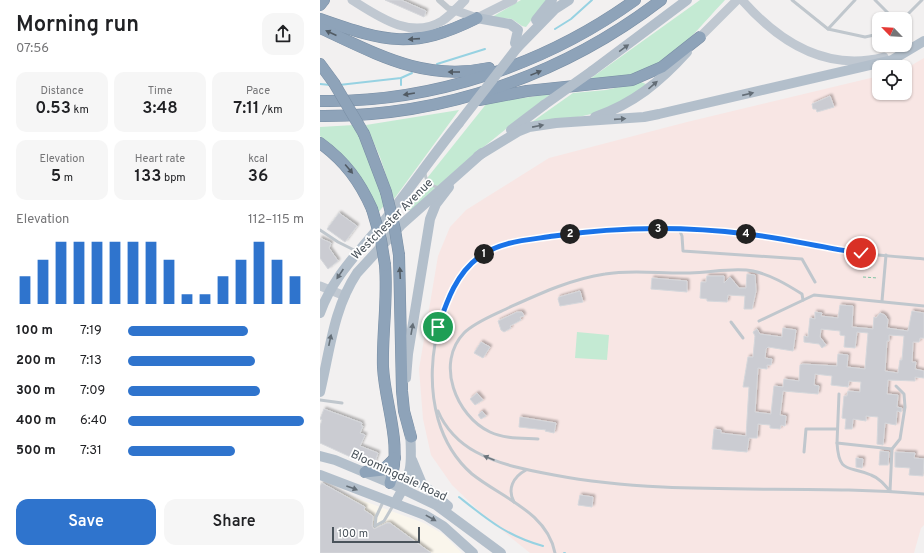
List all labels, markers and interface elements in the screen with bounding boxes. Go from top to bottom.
text: Morning run [16,12,139,39]
north arrow [872,12,912,52]
map controls [872,12,912,100]
button: share [262,13,304,55]
one-way arrow [326,30,337,36]
one-way arrow [408,35,420,42]
text: 07:56 [16,41,49,57]
one-way arrow [618,44,629,52]
button: locate [872,60,912,100]
one-way arrow [447,69,460,75]
one-way arrow [531,70,542,76]
one-way arrow [648,81,659,90]
text: Distance [40,84,84,98]
text: Time [148,84,172,98]
text: Pace [246,84,270,98]
one-way arrow [403,91,415,97]
one-way arrow [742,91,754,97]
text: 0.53 [35,98,71,120]
text: 3:48 [142,98,178,120]
text: 7:11 [233,98,260,120]
text: km [71,103,89,117]
text: /km [260,103,283,117]
one-way arrow [614,115,626,122]
one-way arrow [531,122,544,128]
text: Elevation [39,152,85,166]
text: Heart rate [135,152,185,166]
text: kcal [248,152,268,166]
one-way arrow [344,164,353,175]
text: 5 [51,166,61,188]
text: 133 [134,166,161,188]
text: 36 [248,166,268,188]
text: m [61,171,73,185]
text: bpm [161,171,186,185]
street label: Westchester Avenue [349,176,437,264]
text: Elevation [16,212,69,228]
text: 112–115 m [248,212,304,228]
pin: 3 [648,219,668,239]
text: 3 [655,222,661,236]
pin: 2 [560,224,580,244]
pin: 4 [736,224,756,244]
text: 2 [567,227,573,241]
text: 4 [742,227,750,241]
pin [844,236,878,270]
icon: check [850,242,872,264]
pin: 1 [474,244,494,264]
text: 1 [482,247,486,261]
one-way arrow [396,267,403,279]
one-way arrow [336,269,344,279]
pin [421,310,455,344]
icon: arrive [427,316,449,338]
text: 100 m [16,323,53,339]
text: 7:19 [80,323,102,339]
one-way arrow [409,323,415,335]
one-way arrow [327,333,333,346]
text: 200 m [16,353,56,369]
text: 7:13 [80,353,102,369]
text: 300 m [16,383,55,399]
text: 7:09 [80,383,105,399]
text: 400 m [16,413,56,429]
text: 6:40 [80,413,107,429]
text: 500 m [16,443,56,459]
text: 7:31 [80,443,102,459]
street label: Bloomingdale Road [348,447,449,505]
one-way arrow [482,454,494,460]
one-way arrow [347,485,359,491]
button: Save [16,499,156,545]
button: Share [164,499,304,545]
one-way arrow [425,515,437,521]
scale bar [332,525,420,544]
text: 100 m [338,527,368,541]

